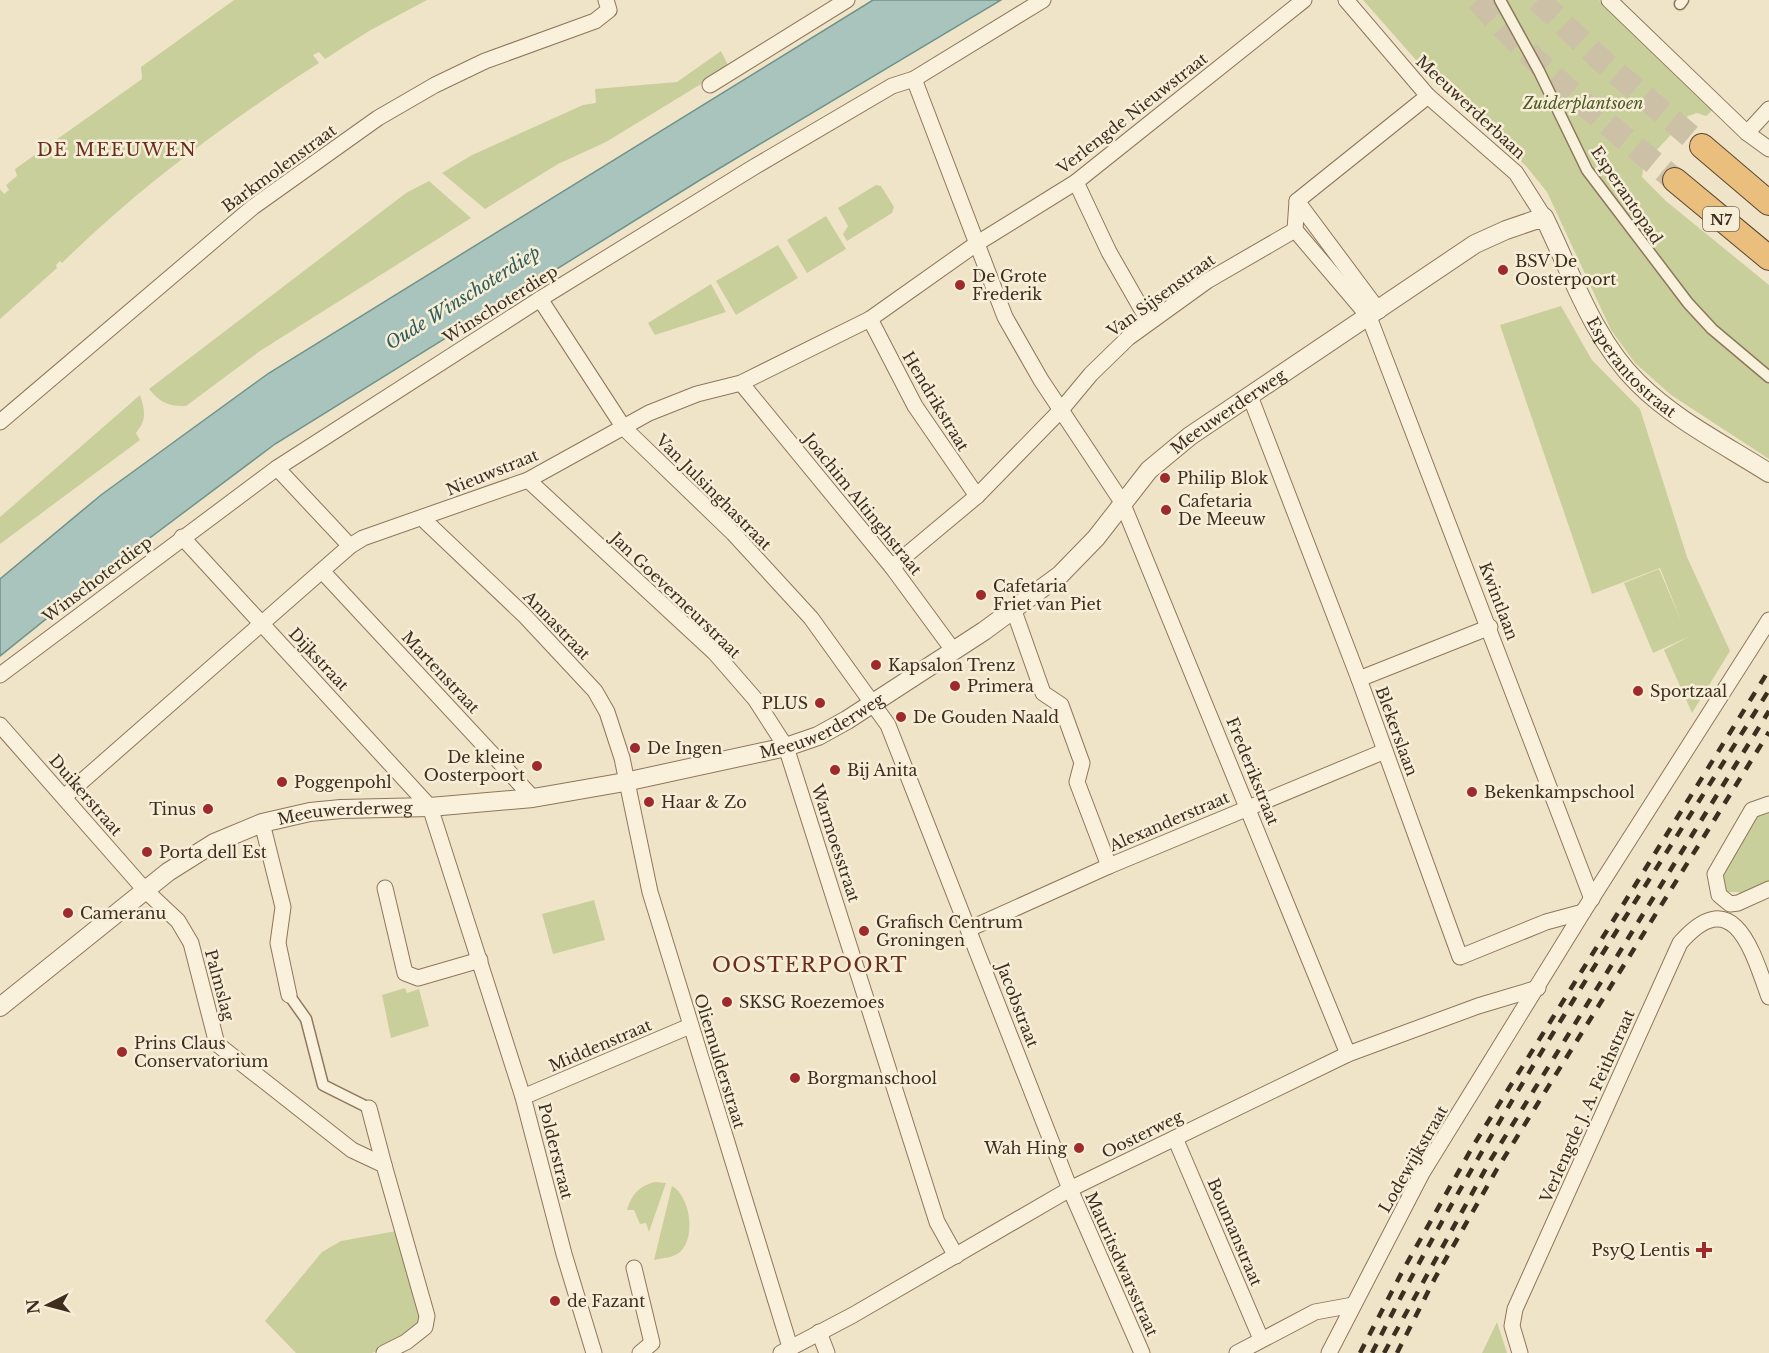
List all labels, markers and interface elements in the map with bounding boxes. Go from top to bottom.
street label: Verlengde Nieuwstraat [1052,48,1211,179]
street label: Meeuwerderbaan [1412,51,1530,163]
park label: Zuiderplantsoen [1522,93,1643,113]
street label: Barkmolenstraat [218,120,340,216]
district label: DE MEEUWEN [37,139,197,161]
street label: Esperantopad [1587,142,1667,248]
road number: N7 [1703,207,1739,231]
water label: Oude Winschoterdiep [382,242,544,354]
street label: Van Sijsenstraat [1102,249,1219,341]
place label: BSV De Oosterpoort [1515,251,1616,289]
street label: Winschoterdiep [439,261,561,347]
marker: BSV De Oosterpoort [1496,263,1510,277]
place label: De Grote Frederik [972,266,1047,304]
marker: De Grote Frederik [953,278,967,292]
street label: Esperantostraat [1583,313,1680,422]
street label: Hendrikstraat [898,347,974,455]
street label: Meeuwerderweg [1166,364,1290,458]
street label: Joachim Altinghstraat [798,427,926,579]
street label: Van Julsinghastraat [651,429,776,554]
street label: Nieuwstraat [443,444,541,500]
place label: Philip Blok [1177,468,1269,488]
marker: Philip Blok [1158,471,1172,485]
place label: Cafetaria De Meeuw [1178,491,1266,529]
marker: Cafetaria De Meeuw [1159,503,1173,517]
street label: Jan Goeverneurstraat [605,526,745,662]
street label: Winschoterdiep [38,531,156,627]
street label: Kwintlaan [1475,559,1523,643]
place label: Cafetaria Friet van Piet [993,576,1102,614]
street label: Annastraat [519,586,595,664]
marker: Cafetaria Friet van Piet [974,588,988,602]
street label: Dijkstraat [285,623,353,695]
street label: Martenstraat [398,627,484,717]
place label: Kapsalon Trenz [888,655,1015,675]
marker: Kapsalon Trenz [869,658,883,672]
place label: Primera [967,676,1034,696]
marker: Primera [948,679,962,693]
place label: Sportzaal [1650,681,1727,701]
street label: Blekerslaan [1372,683,1422,779]
marker: Sportzaal [1631,684,1645,698]
street label: Meeuwerderweg [758,688,888,762]
place label: PLUS [762,693,808,713]
marker: PLUS [813,696,827,710]
place label: De Gouden Naald [913,707,1059,727]
marker: De Gouden Naald [894,710,908,724]
street label: Frederikstraat [1222,714,1284,828]
place label: De Ingen [647,738,722,758]
marker: De Ingen [628,741,642,755]
place label: De kleine Oosterpoort [424,747,525,785]
street label: Duikerstraat [45,750,127,840]
marker: De kleine Oosterpoort [530,759,544,773]
place label: Bij Anita [847,760,917,780]
marker: Bij Anita [828,763,842,777]
place label: Poggenpohl [294,772,392,792]
marker: Poggenpohl [275,775,289,789]
street label: Warmoesstraat [807,781,864,904]
place label: Bekenkampschool [1484,782,1635,802]
marker: Bekenkampschool [1465,785,1479,799]
street label: Alexanderstraat [1105,787,1232,856]
place label: Haar & Zo [661,792,747,812]
marker: Haar & Zo [642,795,656,809]
street label: Meeuwerderweg [275,797,413,829]
place label: Tinus [149,799,196,819]
marker: Tinus [201,802,215,816]
place label: Porta dell Est [159,842,267,862]
marker: Porta dell Est [140,845,154,859]
place label: Cameranu [80,903,167,923]
marker: Cameranu [61,906,75,920]
place label: Grafisch Centrum Groningen [876,912,1023,950]
marker: Grafisch Centrum Groningen [857,924,871,938]
street label: Palmslag [201,947,239,1023]
district label: OOSTERPOORT [712,953,908,977]
street label: Jacobstraat [992,958,1043,1050]
street label: Oliemulderstraat [690,991,750,1131]
place label: SKSG Roezemoes [739,992,884,1012]
marker: SKSG Roezemoes [720,995,734,1009]
street label: Verlengde J. A. Feithstraat [1535,1006,1639,1207]
street label: Middenstraat [546,1014,654,1076]
place label: Prins Claus Conservatorium [134,1033,268,1071]
marker: Prins Claus Conservatorium [115,1045,129,1059]
place label: Borgmanschool [807,1068,937,1088]
marker: Borgmanschool [788,1071,802,1085]
street label: Polderstraat [534,1101,578,1201]
street label: Lodewijkstraat [1374,1102,1452,1216]
street label: Oosterweg [1098,1106,1186,1162]
place label: Wah Hing [983,1138,1067,1158]
marker: Wah Hing [1072,1141,1086,1155]
street label: Boumanstraat [1203,1175,1267,1289]
street label: Mauritsdwarsstraat [1081,1189,1163,1339]
place label: PsyQ Lentis [1592,1240,1690,1260]
marker: PsyQ Lentis [1695,1241,1713,1259]
north arrow [18,1275,78,1335]
place label: de Fazant [567,1291,645,1311]
marker: de Fazant [548,1294,562,1308]
text: N [22,1298,44,1315]

